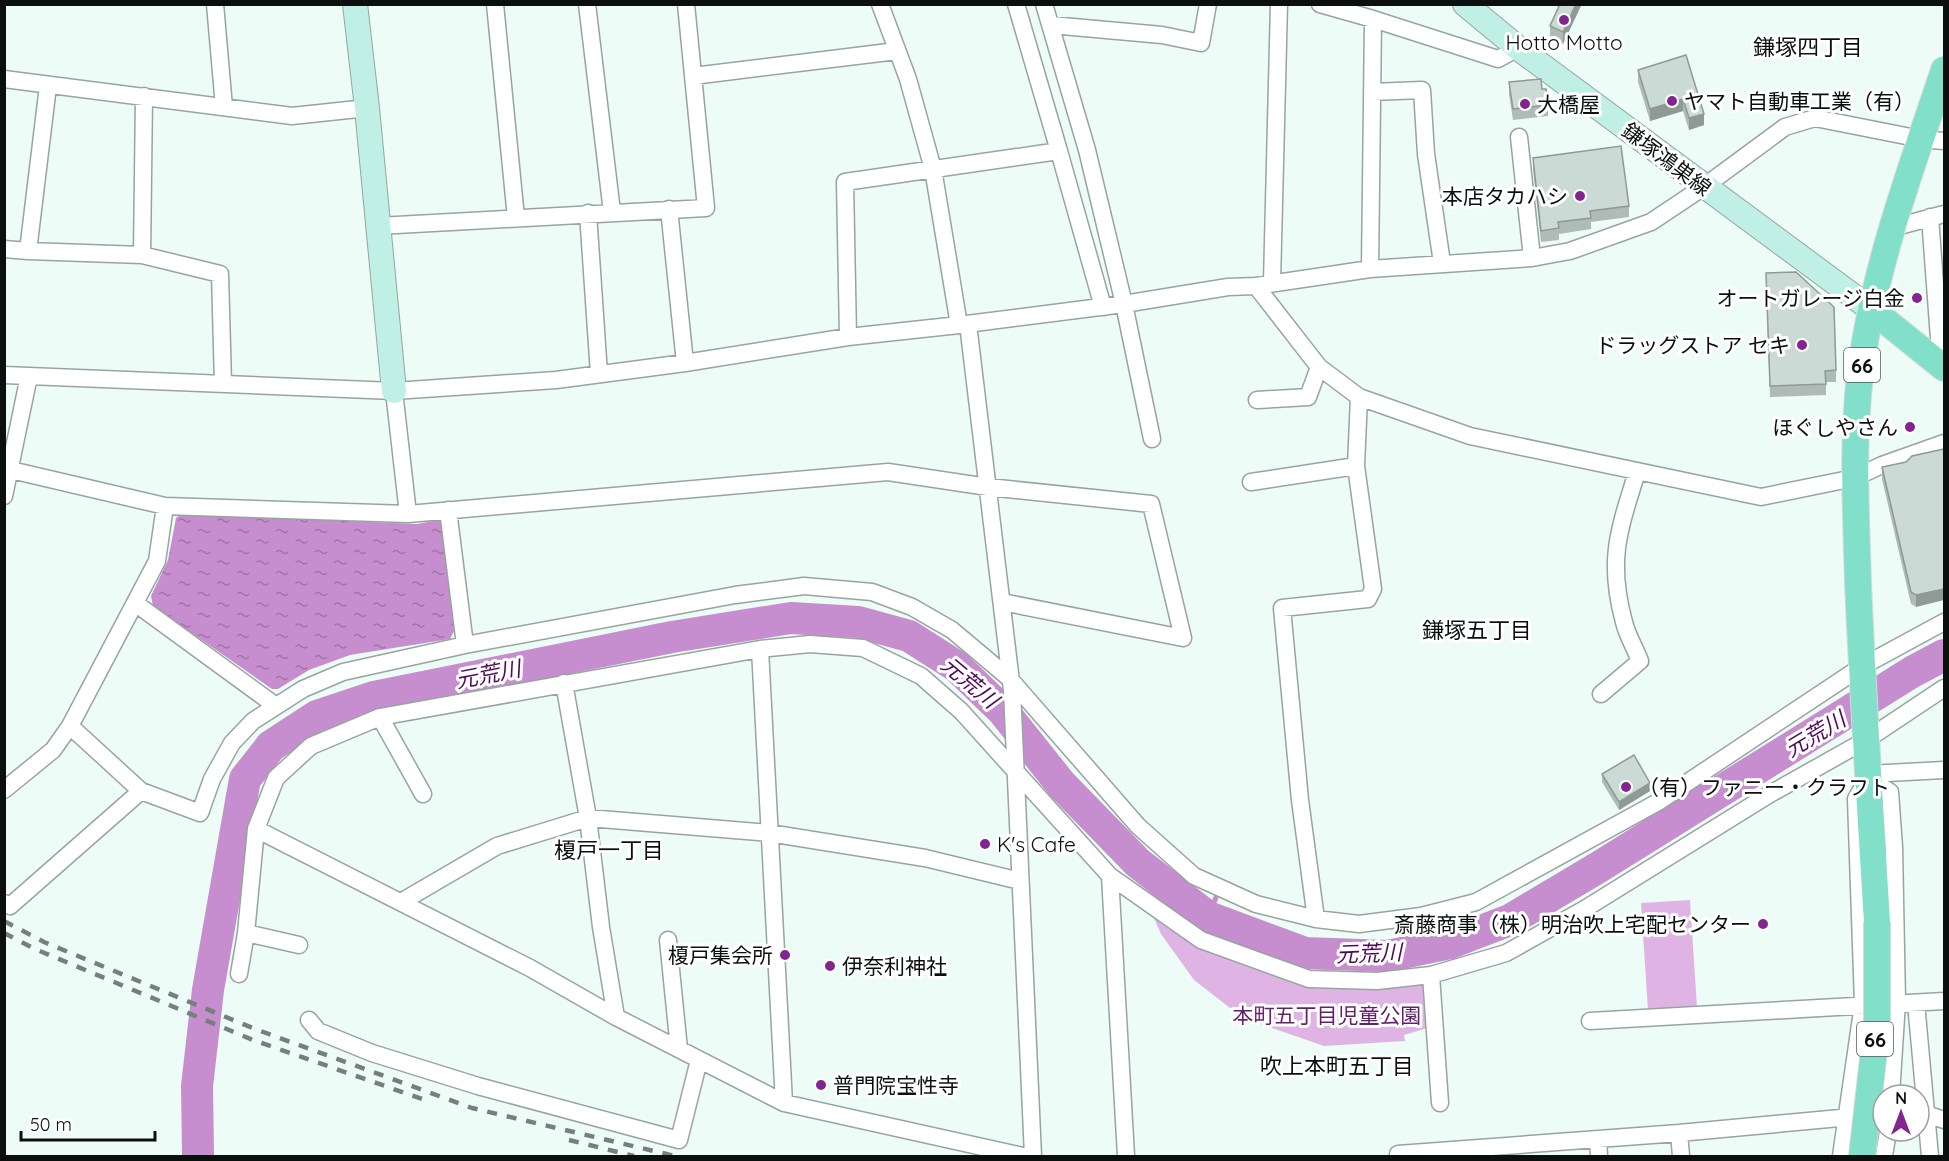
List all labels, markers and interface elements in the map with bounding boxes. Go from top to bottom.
marker: Hotto Motto [1557,13,1571,27]
place label: Hotto Motto [1505,29,1623,55]
district label: 鎌塚四丁目 [1753,33,1863,61]
place label: ヤマト自動車工業（有） [1684,88,1915,114]
place label: 大橋屋 [1537,91,1600,117]
marker: ヤマト自動車工業（有） [1665,94,1679,108]
marker: 大橋屋 [1518,97,1532,111]
street label: 鎌塚鴻巣線 [1617,117,1717,201]
place label: 本店タカハシ [1442,183,1568,209]
marker: 本店タカハシ [1573,189,1587,203]
place label: オートガレージ白金 [1716,285,1905,311]
marker: オートガレージ白金 [1910,291,1924,305]
place label: ドラッグストア セキ [1595,332,1790,358]
marker: ドラッグストア セキ [1795,338,1809,352]
road number: 66 [1844,348,1880,382]
place label: ほぐしやさん [1772,414,1898,440]
marker: ほぐしやさん [1903,420,1917,434]
district label: 鎌塚五丁目 [1422,616,1532,644]
water label: 元荒川 [936,650,1006,715]
water label: 元荒川 [453,654,525,694]
water label: 元荒川 [1779,704,1852,763]
place label: （有）ファニー・クラフト [1638,774,1890,800]
marker: （有）ファニー・クラフト [1619,780,1633,794]
place label: K's Cafe [997,831,1076,857]
district label: 榎戸一丁目 [554,836,664,864]
marker: K's Cafe [978,837,992,851]
place label: 斎藤商事（株）明治吹上宅配センター [1394,911,1751,937]
marker: 斎藤商事（株）明治吹上宅配センター [1756,917,1770,931]
water label: 元荒川 [1336,938,1404,968]
place label: 榎戸集会所 [668,942,773,968]
marker: 榎戸集会所 [778,948,792,962]
place label: 伊奈利神社 [842,953,947,979]
marker: 伊奈利神社 [823,959,837,973]
park label: 本町五丁目児童公園 [1233,1002,1422,1028]
road number: 66 [1857,1022,1893,1056]
district label: 吹上本町五丁目 [1260,1052,1414,1080]
place label: 普門院宝性寺 [833,1072,959,1098]
marker: 普門院宝性寺 [814,1078,828,1092]
north arrow [1871,1083,1931,1143]
text: N [1895,1088,1907,1108]
scale bar [21,1104,154,1142]
text: 50 m [30,1113,72,1136]

